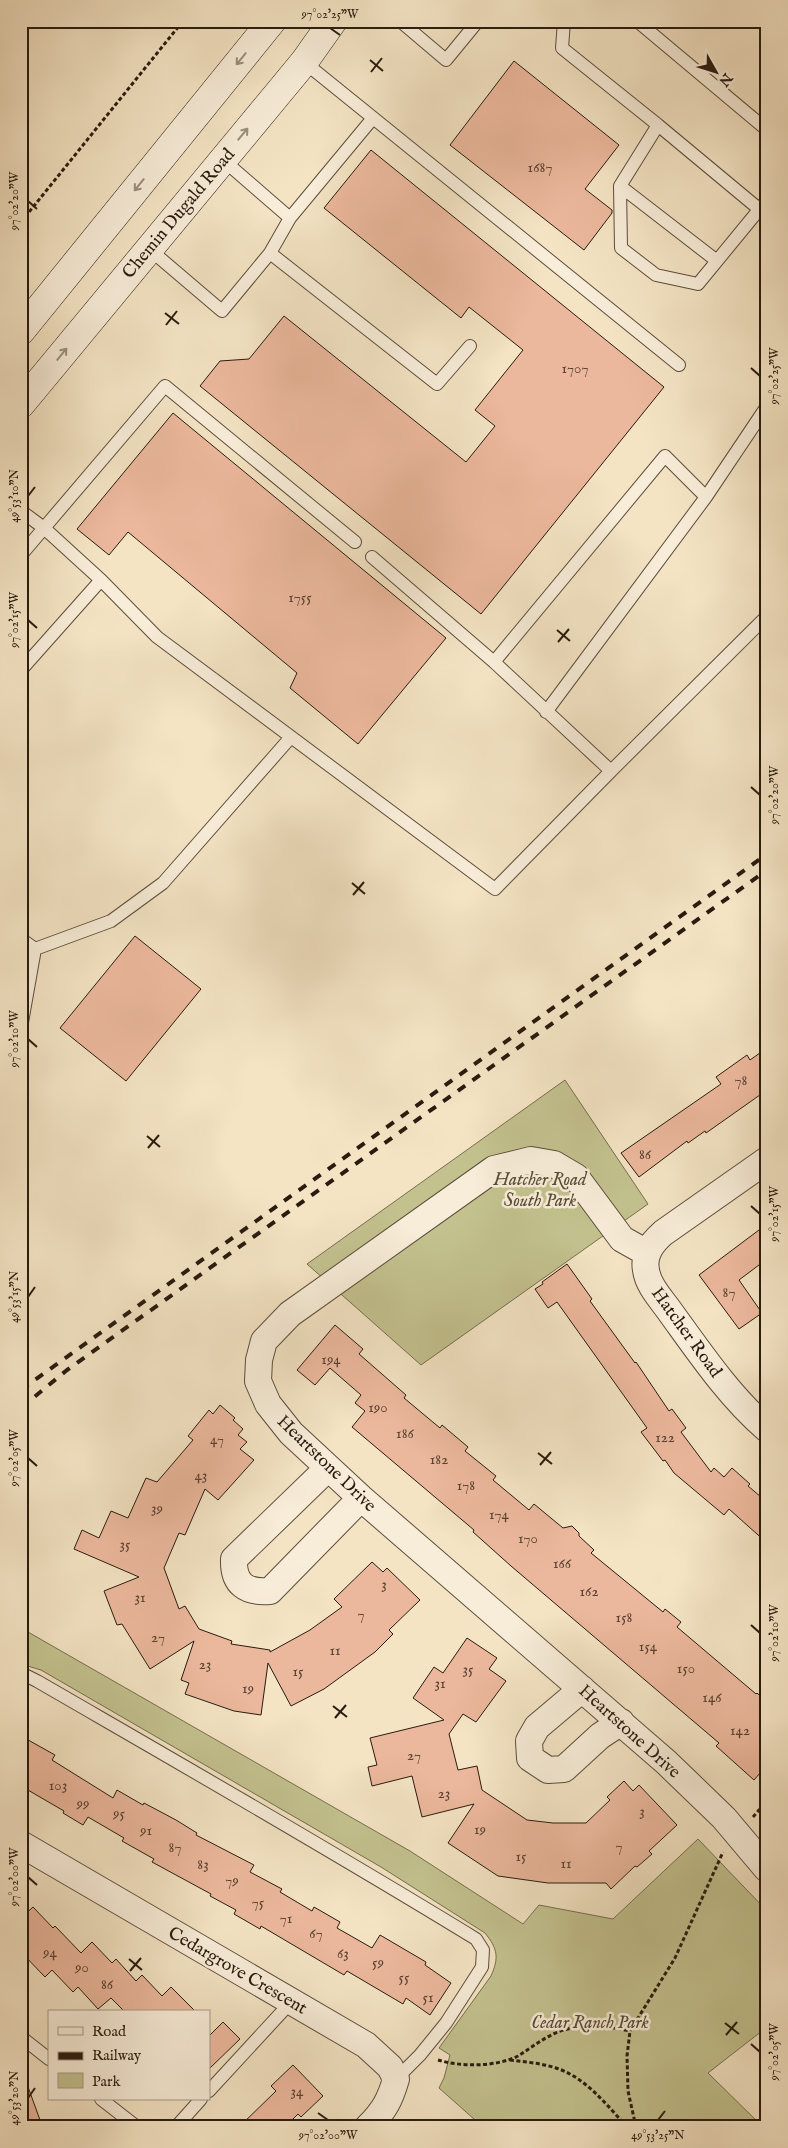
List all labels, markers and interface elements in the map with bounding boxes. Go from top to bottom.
text: 97°02'25"W [301,7,359,22]
north arrow [690,48,740,98]
one-way arrow [236,52,247,65]
text: N [715,68,737,90]
one-way arrow [237,127,249,140]
street label: Chemin Dugald Road [118,144,241,284]
house number: 1687 [528,158,552,177]
text: 97°02'20"W [7,171,22,231]
one-way arrow [134,179,145,192]
text: 97°02'25"W [767,347,782,405]
one-way arrow [56,348,67,361]
house number: 1707 [562,359,589,378]
text: 49°53'10"N [7,469,22,523]
house number: 1755 [288,588,312,607]
text: 97°02'15"W [7,592,22,649]
text: 97°02'20"W [767,765,782,825]
text: 97°02'10"W [7,1010,22,1069]
house number: 78 [735,1071,748,1090]
house number: 86 [639,1145,652,1164]
park label: Hatcher Road South Park [493,1169,588,1213]
text: 97°02'15"W [767,1186,782,1243]
text: 49°53'15"N [7,1270,22,1323]
street label: Hatcher Road [645,1283,727,1383]
house number: 87 [723,1283,735,1302]
house number: 194 [321,1350,341,1369]
house number: 190 [368,1398,388,1417]
street label: Heartstone Drive [271,1411,381,1517]
house number: 186 [396,1424,415,1443]
house number: 122 [655,1428,675,1447]
text: 97°02'05"W [7,1429,22,1488]
house number: 47 [210,1430,224,1449]
house number: 182 [430,1450,448,1469]
house number: 43 [195,1466,207,1485]
house number: 178 [457,1476,475,1495]
house number: 39 [151,1499,163,1518]
house number: 174 [489,1505,510,1524]
house number: 170 [518,1529,538,1548]
house number: 35 [119,1535,131,1554]
house number: 166 [553,1554,572,1573]
house number: 3 [381,1575,387,1594]
house number: 162 [580,1582,598,1601]
house number: 31 [134,1588,146,1607]
text: 97°02'10"W [767,1604,782,1663]
house number: 7 [357,1605,365,1624]
house number: 158 [616,1608,633,1627]
house number: 27 [151,1628,165,1647]
house number: 154 [639,1637,658,1656]
house number: 11 [329,1641,341,1660]
house number: 23 [199,1655,211,1674]
house number: 150 [677,1659,695,1678]
house number: 35 [462,1660,474,1679]
house number: 15 [292,1662,304,1681]
house number: 31 [434,1674,446,1693]
house number: 19 [242,1679,254,1698]
street label: Heartstone Drive [573,1680,685,1784]
house number: 146 [702,1688,722,1707]
house number: 142 [730,1721,750,1740]
house number: 27 [407,1746,421,1765]
house number: 103 [49,1776,67,1795]
house number: 23 [438,1784,450,1803]
house number: 99 [75,1794,90,1813]
house number: 3 [639,1802,645,1821]
house number: 95 [112,1804,126,1823]
house number: 19 [474,1820,486,1839]
house number: 91 [139,1821,152,1840]
house number: 7 [615,1837,623,1856]
house number: 87 [169,1838,181,1857]
text: 97°02'00"W [7,1847,22,1907]
house number: 15 [515,1847,527,1866]
house number: 11 [560,1854,572,1873]
house number: 83 [197,1855,209,1874]
house number: 79 [225,1871,239,1890]
house number: 75 [252,1893,265,1912]
house number: 71 [280,1909,292,1928]
street label: Cedargrove Crescent [164,1922,311,2020]
house number: 67 [309,1924,323,1943]
house number: 94 [42,1943,58,1962]
house number: 63 [337,1944,349,1963]
house number: 59 [372,1953,384,1972]
house number: 90 [74,1958,89,1977]
house number: 55 [399,1968,410,1987]
house number: 86 [101,1975,114,1994]
house number: 51 [422,1988,434,2007]
legend [48,2010,210,2100]
park label: Cedar Ranch Park [531,2012,649,2035]
text: Road [92,2022,127,2041]
text: 97°02'05"W [767,2023,782,2082]
text: Railway [92,2046,142,2065]
text: 49°53'20"N [7,2070,22,2125]
text: Park [92,2072,122,2091]
house number: 34 [291,2082,304,2101]
text: 97°02'00"W [298,2128,358,2143]
text: 49°53'25"N [631,2128,685,2143]

